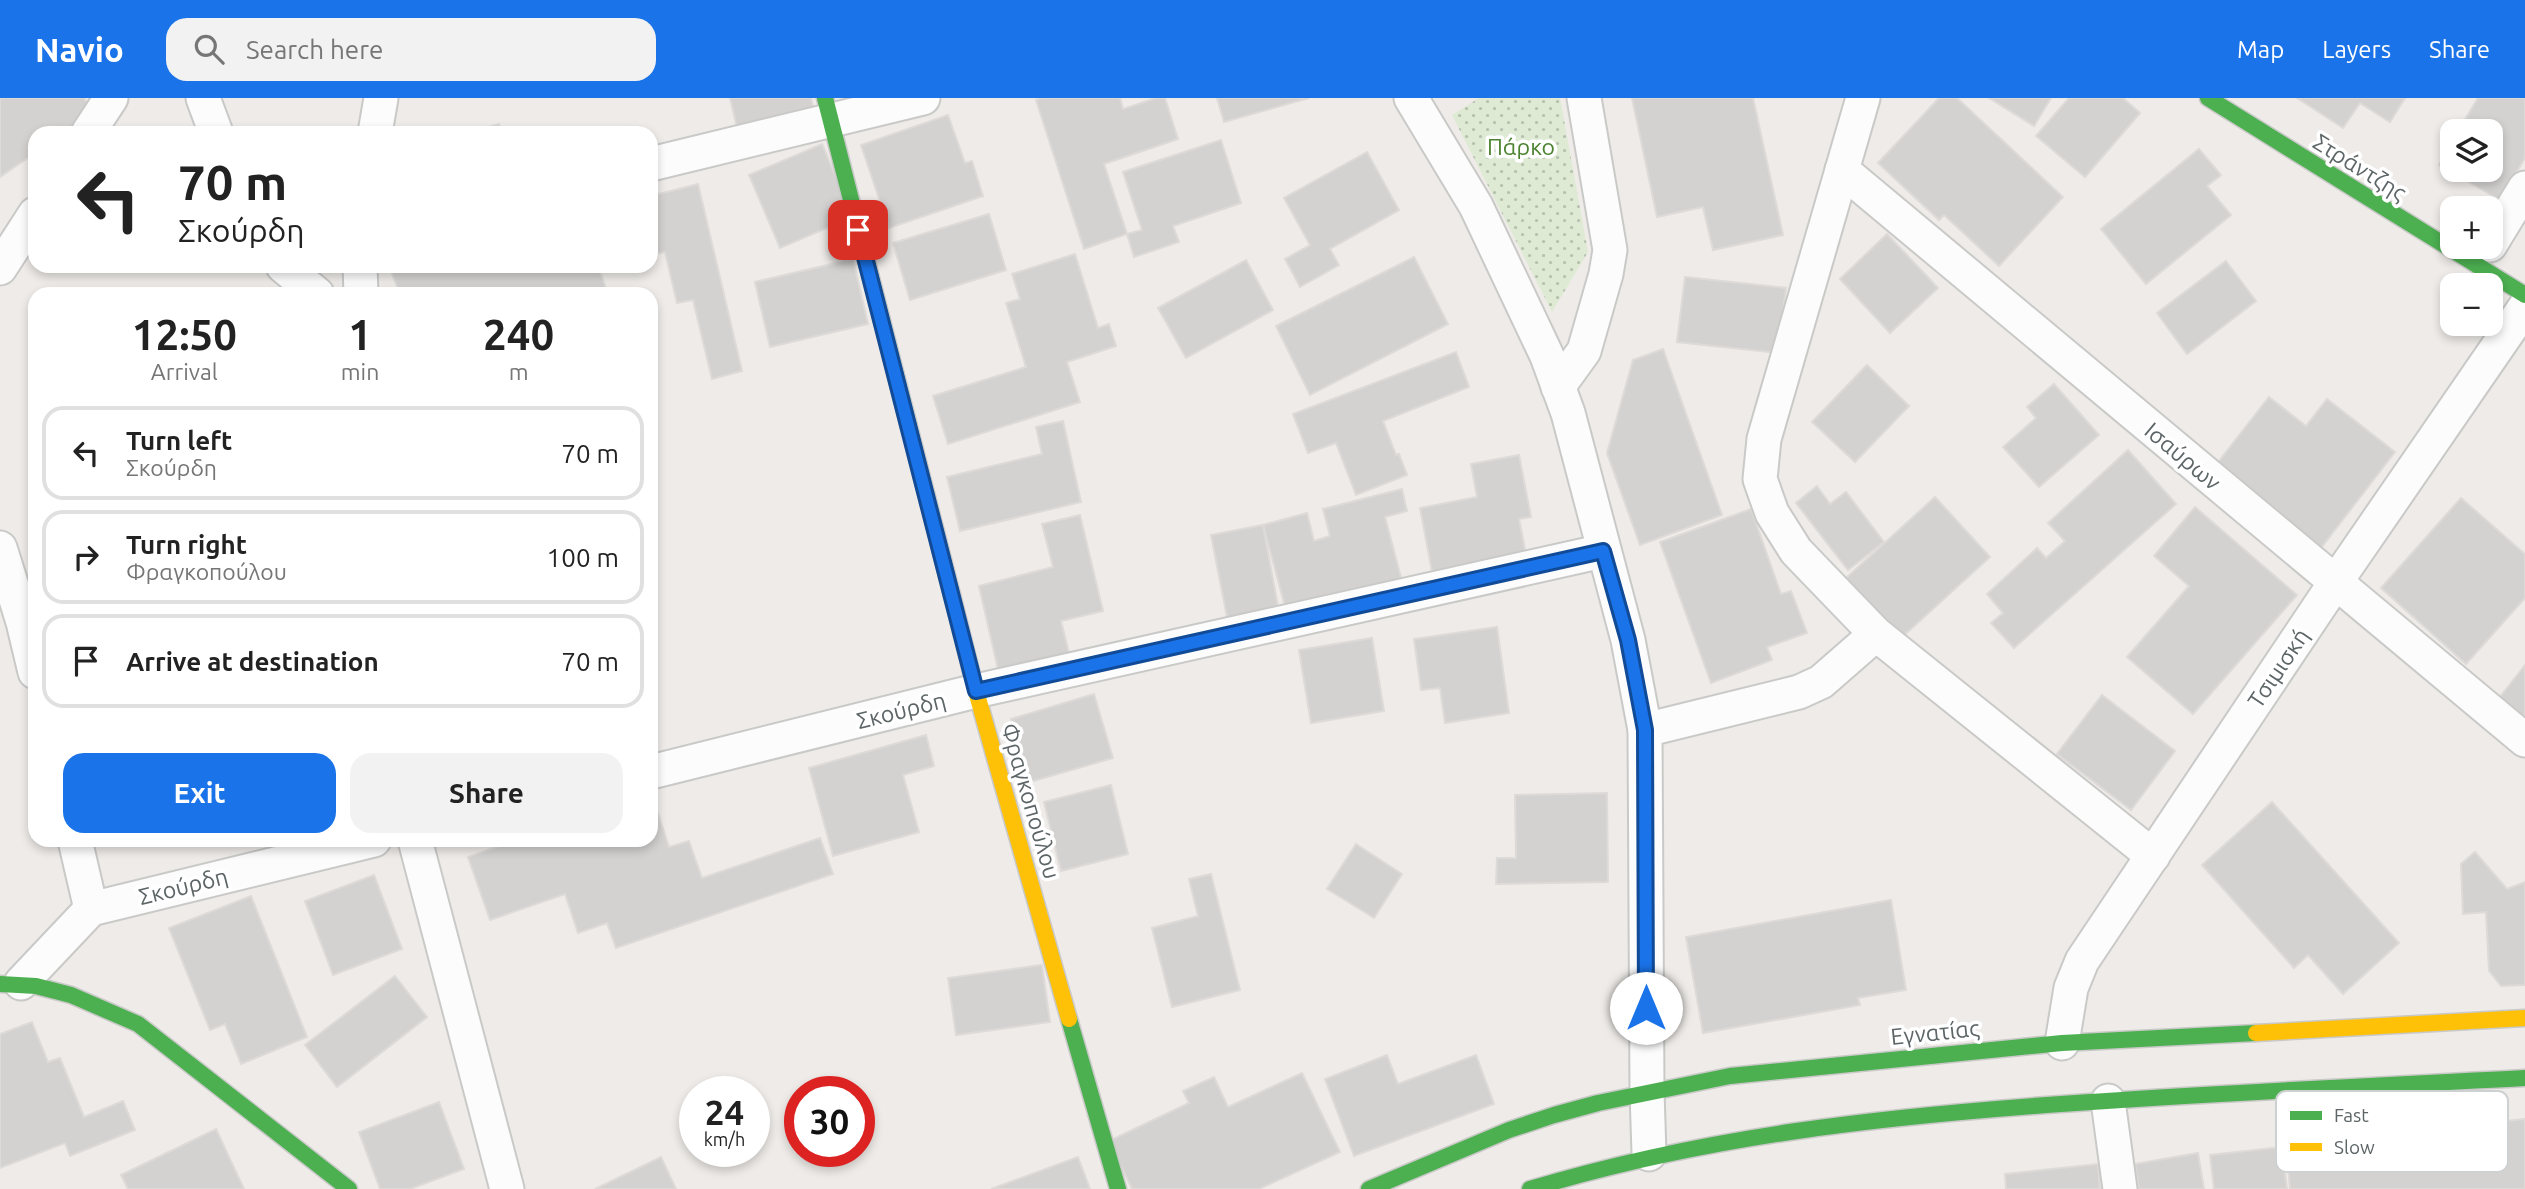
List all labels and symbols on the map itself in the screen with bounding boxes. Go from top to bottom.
street label: Στράντζης [2309,129,2411,206]
park label: Πάρκο [1487,134,1555,159]
pin [828,200,888,260]
street label: Ισαύρων [2140,417,2226,495]
street label: Τσιμισκή [2243,624,2313,712]
street label: Σκούρδη [854,687,948,733]
street label: Φραγκοπούλου [997,720,1065,882]
street label: Σκούρδη [136,863,230,909]
position arrow [1609,971,1683,1045]
street label: Εγνατίας [1889,1015,1981,1050]
speed limit sign: 30 [784,1076,875,1167]
legend [2276,1091,2508,1172]
text: Fast [2334,1104,2369,1126]
text: Slow [2334,1136,2375,1158]

